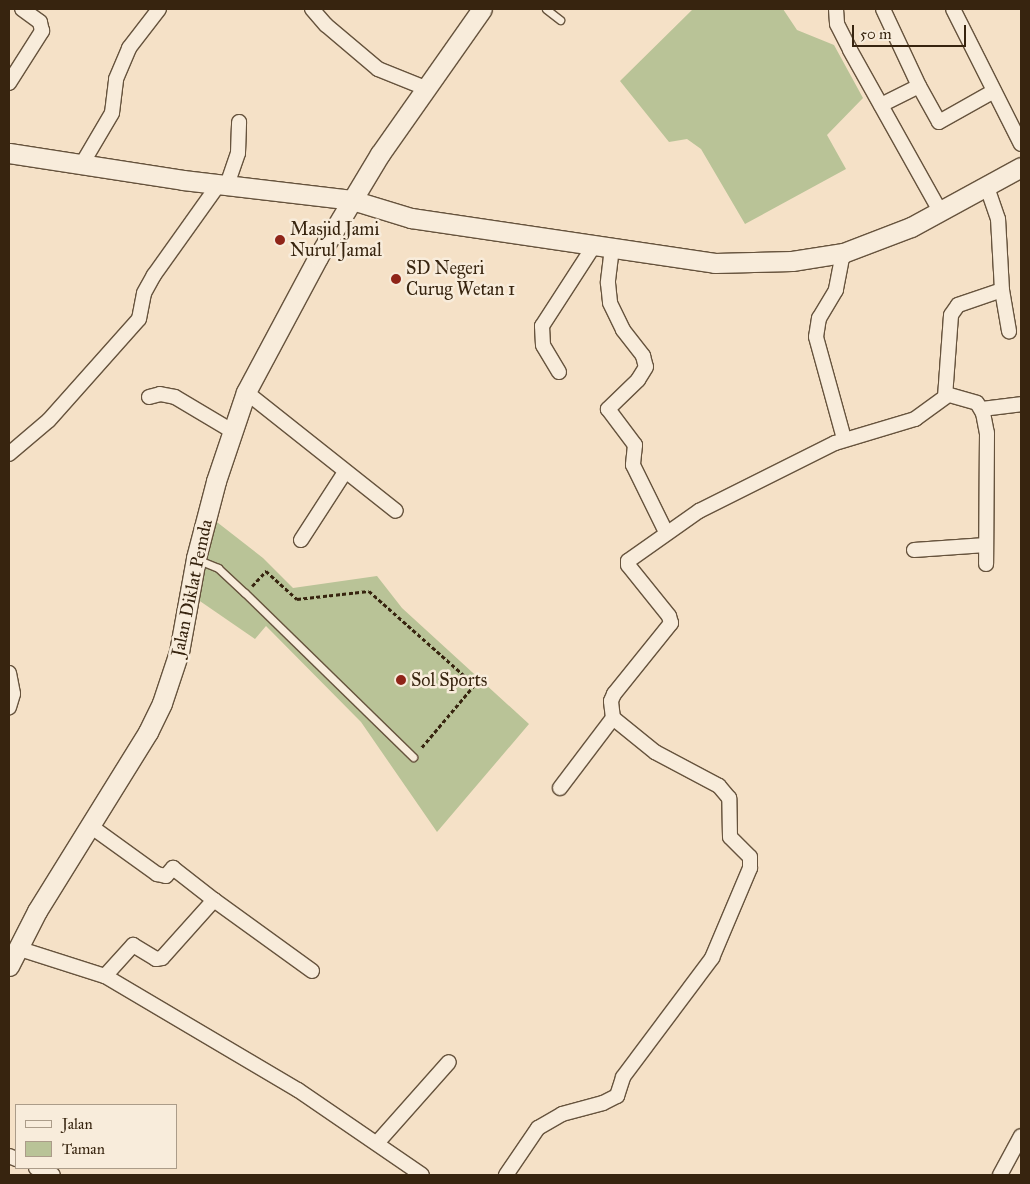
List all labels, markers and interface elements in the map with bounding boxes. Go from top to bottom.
scale bar [855,15,969,47]
text: 50 m [860,25,892,43]
place label: Masjid Jami Nurul Jamal [290,219,382,262]
marker: Masjid Jami Nurul Jamal [274,234,286,246]
place label: SD Negeri Curug Wetan 1 [406,258,515,300]
marker: SD Negeri Curug Wetan 1 [390,273,402,285]
street label: Jalan Diklat Pemda [167,517,217,659]
place label: Sol Sports [411,669,487,691]
marker: Sol Sports [395,674,407,686]
legend [15,1104,178,1169]
text: Jalan [62,1115,93,1133]
text: Taman [62,1140,105,1158]

